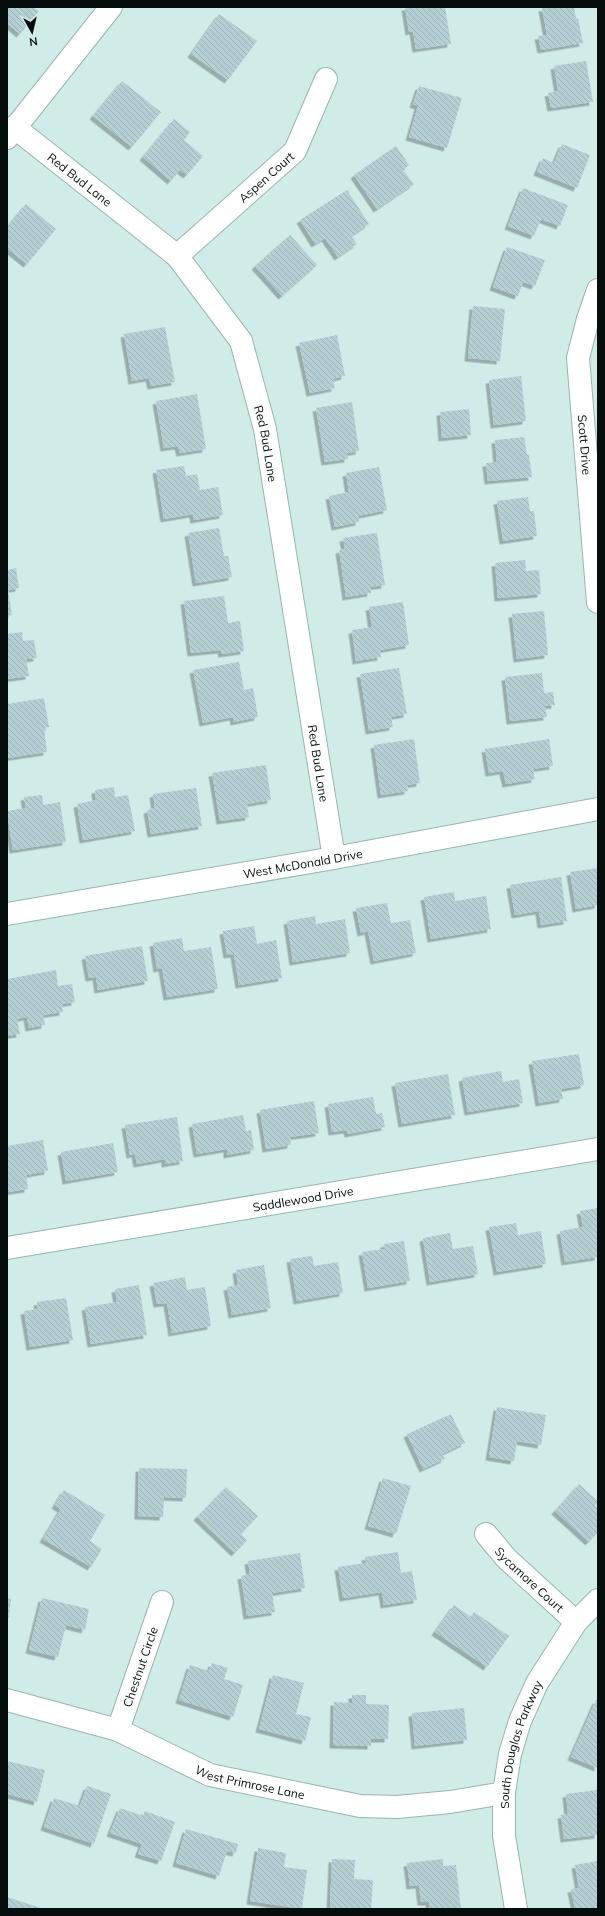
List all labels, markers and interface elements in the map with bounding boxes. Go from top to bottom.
north arrow [12,12,52,52]
text: N [28,34,38,49]
street label: Aspen Court [235,148,297,205]
street label: Red Bud Lane [45,149,115,209]
street label: Red Bud Lane [251,403,281,483]
street label: Scott Drive [575,414,595,476]
street label: Red Bud Lane [305,724,332,803]
street label: West McDonald Drive [242,845,364,881]
street label: Saddlewood Drive [251,1183,354,1214]
street label: Sycamore Court [492,1544,567,1615]
street label: Chestnut Circle [119,1625,161,1709]
street label: South Douglas Parkway [496,1677,545,1809]
street label: West Primrose Lane [193,1762,306,1802]

